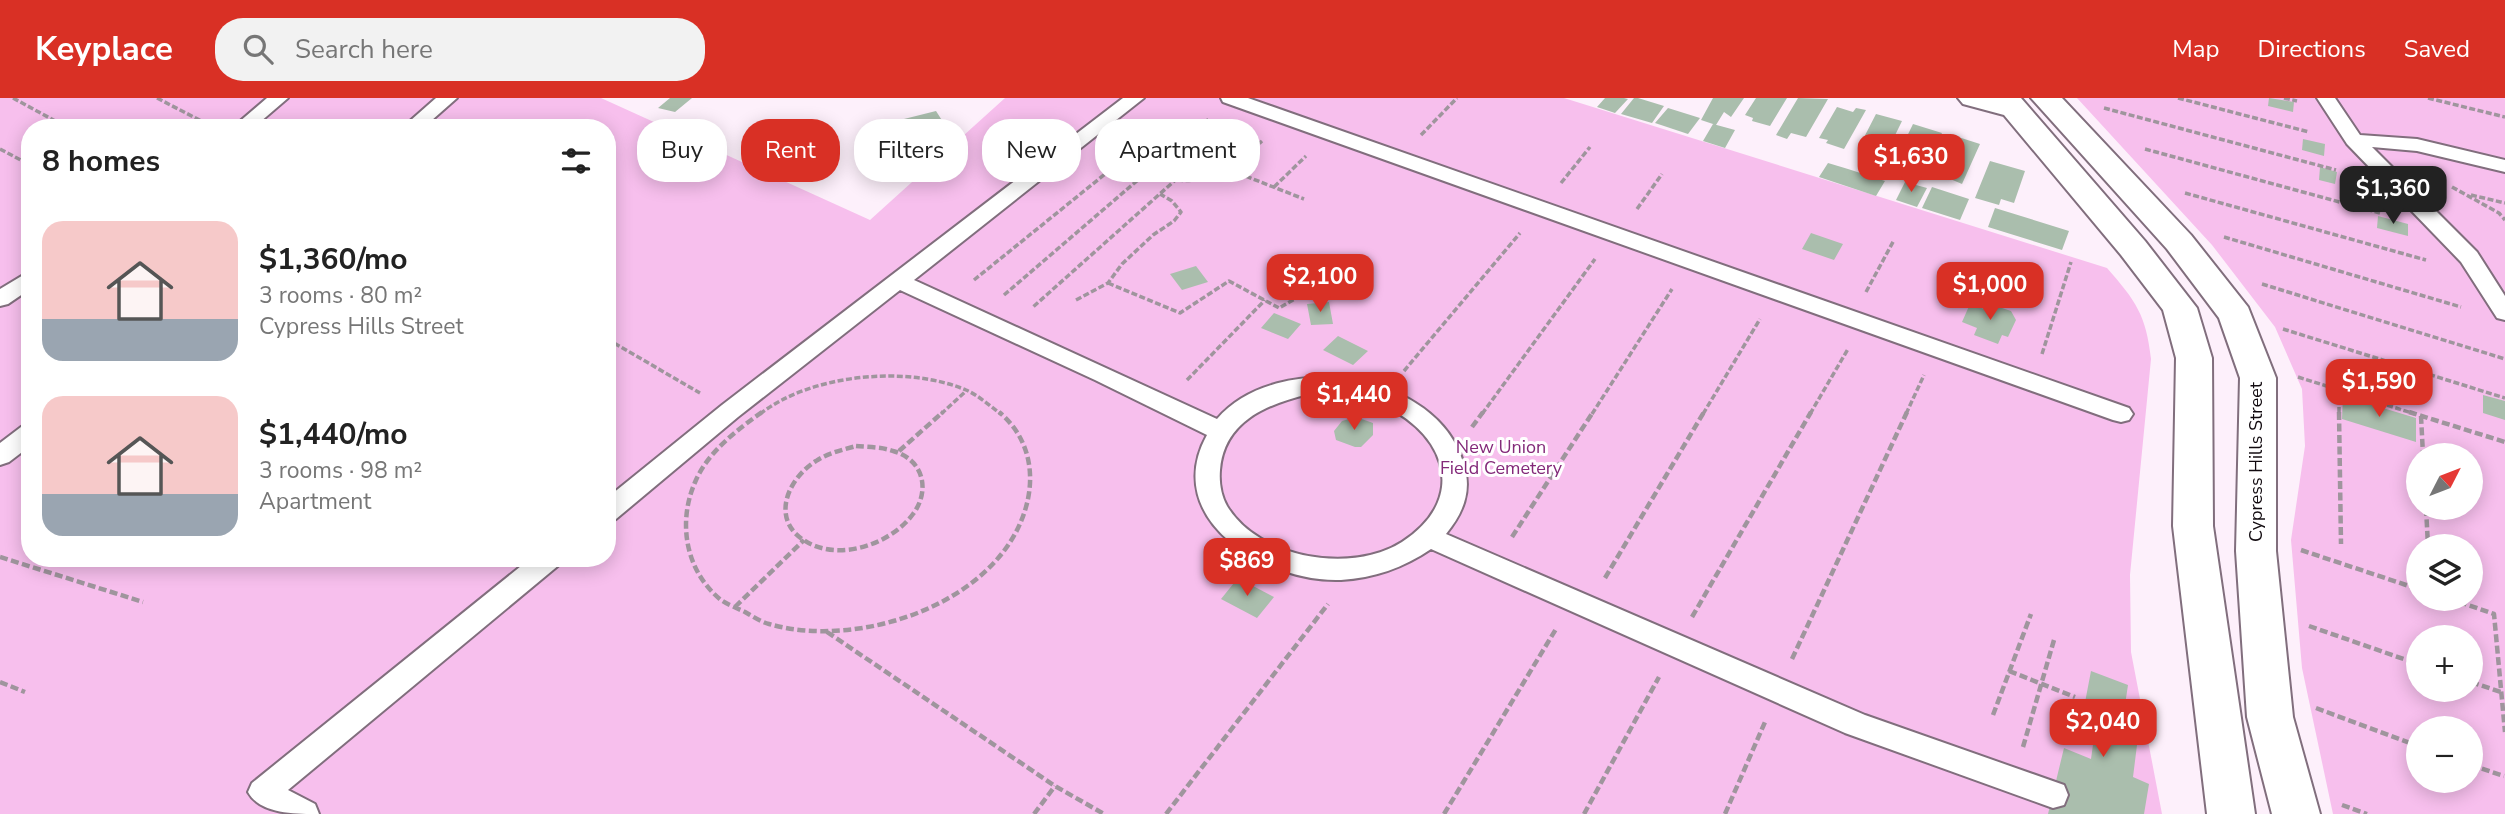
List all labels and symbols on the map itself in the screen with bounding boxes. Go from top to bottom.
pin: $1,630 [1854,134,1968,194]
pin: $1,360 [2336,166,2450,226]
pin: $2,100 [1263,254,1377,314]
pin: $1,000 [1933,262,2047,322]
pin: $1,590 [2322,360,2436,419]
pin: $1,440 [1297,372,1411,432]
street label: Cypress Hills Street [2244,381,2268,542]
park label: New Union Field Cemetery [1440,435,1563,480]
north arrow [2406,443,2483,520]
pin: $869 [1206,538,1288,598]
pin: $2,040 [2046,700,2160,759]

